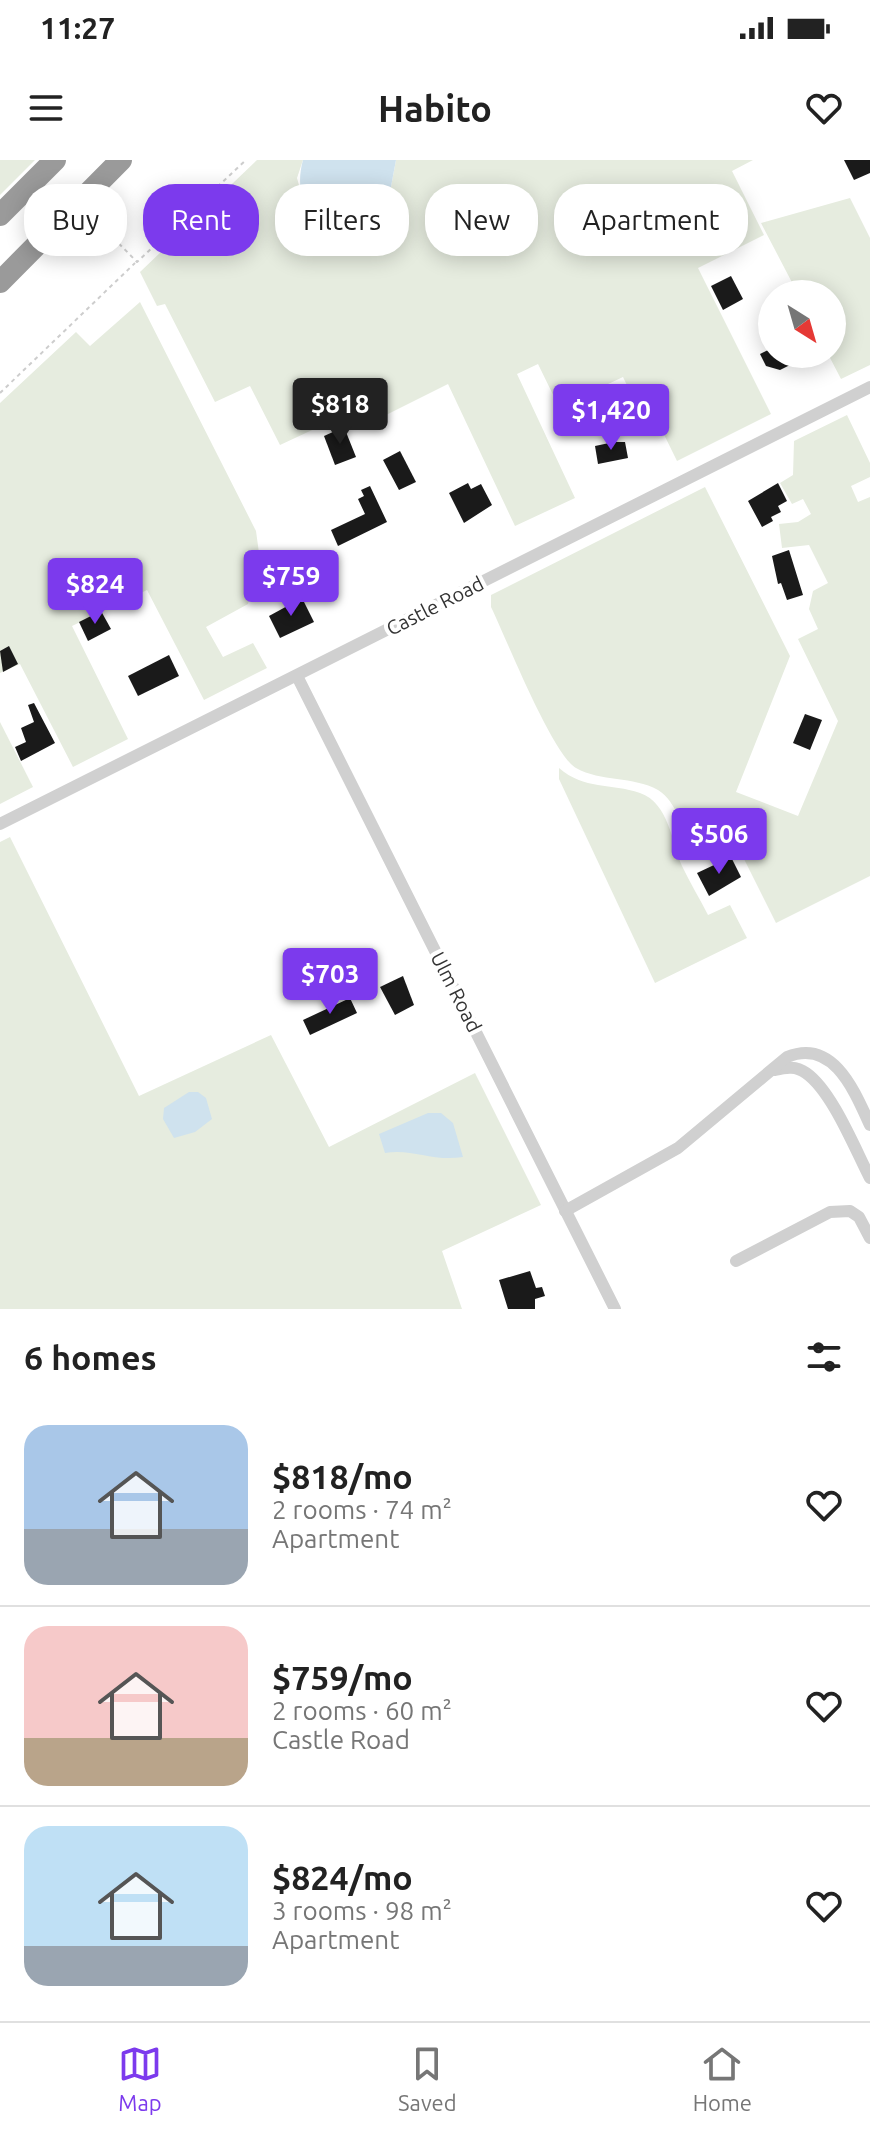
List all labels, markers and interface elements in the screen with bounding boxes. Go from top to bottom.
text: 11:27 [40,11,115,45]
icon: menu [24,86,68,130]
icon: heart [802,86,846,130]
text: Habito [378,88,492,129]
chip: Buy [24,184,127,256]
chip: Rent [143,184,259,256]
chip: Filters [275,184,409,256]
chip: New [425,184,538,256]
chip: Apartment [554,184,748,256]
north arrow [758,280,846,368]
map controls [758,280,846,368]
pin: $818 [293,378,387,446]
pin: $1,420 [546,384,676,452]
text: $818 [311,389,369,418]
text: $1,420 [571,395,651,424]
pin: $759 [244,550,338,618]
pin: $824 [48,558,142,626]
text: $759 [262,561,320,590]
text: $824 [66,569,124,598]
street label: Castle Road [382,571,487,640]
pin: $506 [672,808,766,876]
text: $506 [690,819,748,848]
pin: $703 [283,948,377,1016]
street label: Ulm Road [426,948,486,1036]
text: $703 [301,959,359,988]
icon: filters [802,1335,846,1379]
text: 6 homes [24,1338,157,1376]
icon: home [88,1457,184,1553]
text: $818/mo [272,1457,413,1495]
icon: heart [802,1483,846,1527]
text: 2 rooms · 74 m² [272,1495,452,1524]
text: Apartment [272,1524,399,1553]
icon: home [88,1658,184,1754]
text: $759/mo [272,1658,413,1696]
icon: heart [802,1684,846,1728]
text: 2 rooms · 60 m² [272,1696,452,1725]
text: Castle Road [272,1725,410,1754]
icon: home [88,1858,184,1954]
text: $824/mo [272,1858,413,1896]
icon: heart [802,1884,846,1928]
text: 3 rooms · 98 m² [272,1896,452,1925]
text: Apartment [272,1925,399,1954]
tab: Map [118,2042,162,2115]
tab: Saved [398,2042,457,2115]
tab: Home [693,2042,752,2115]

